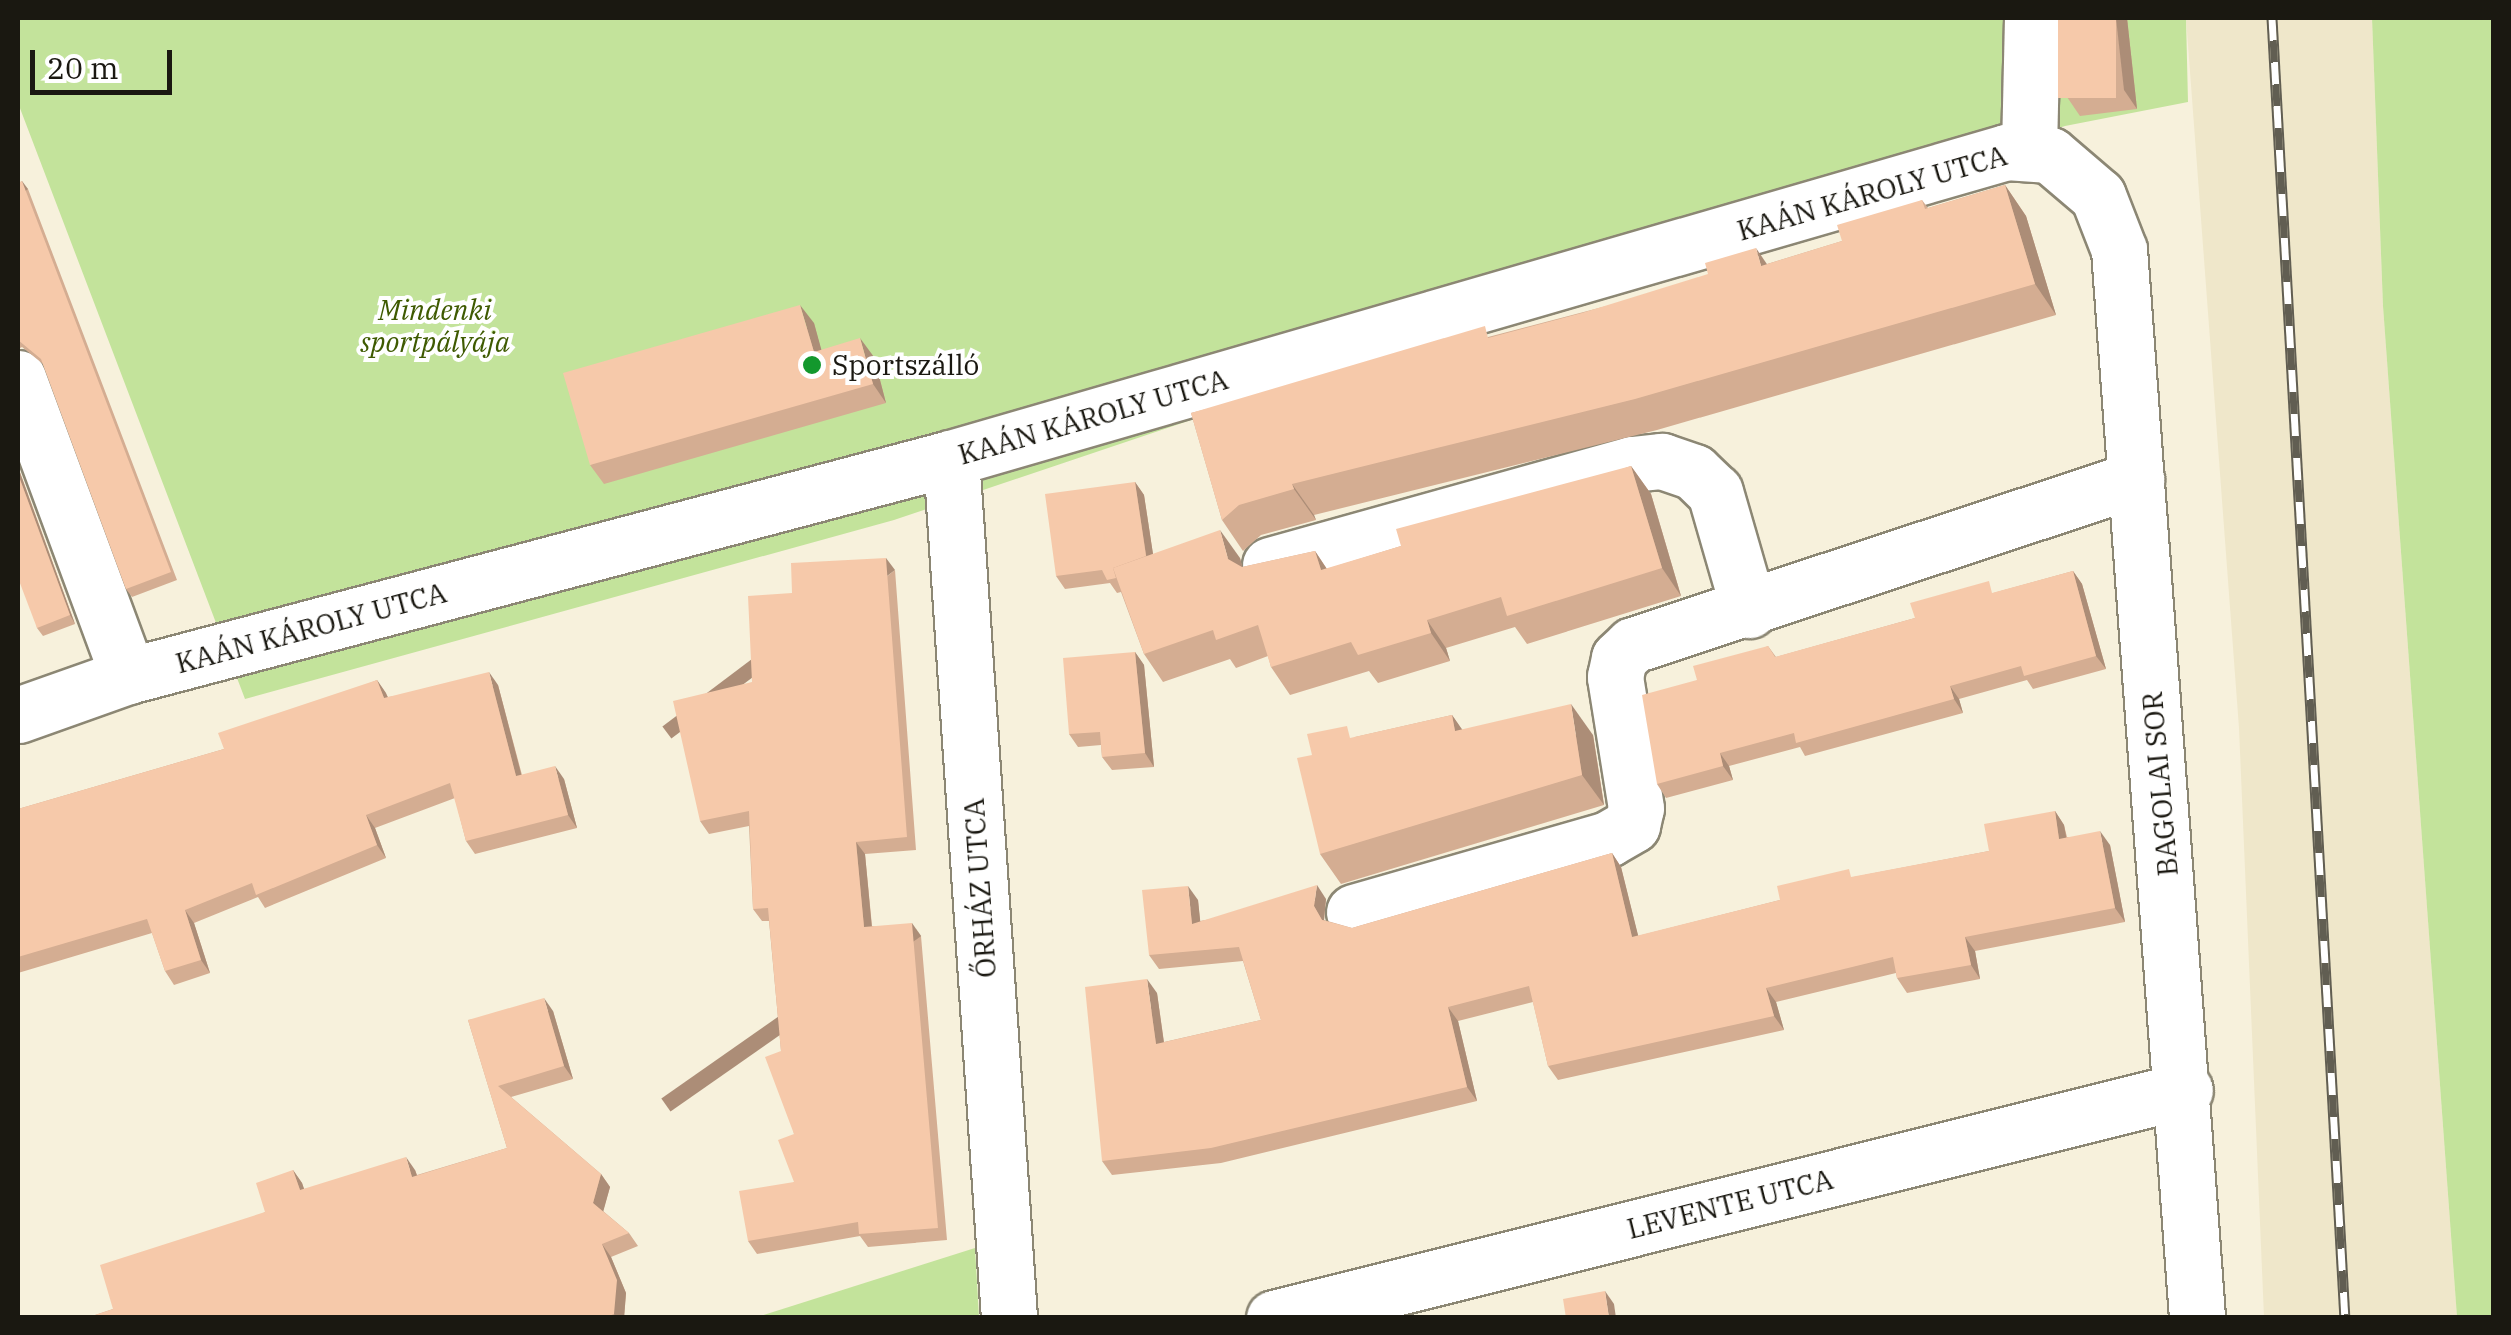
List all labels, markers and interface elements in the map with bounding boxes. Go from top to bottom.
scale bar [35,30,178,92]
text: 20 m [47,48,119,87]
street label: KAÁN KÁROLY UTCA [1733,138,2011,248]
park label: Mindenki sportpályája [360,293,510,359]
place label: Sportszálló [832,348,979,382]
marker: Sportszálló [801,354,823,376]
street label: KAÁN KÁROLY UTCA [954,362,1232,472]
street label: KAÁN KÁROLY UTCA [172,576,450,680]
street label: BAGOLAI SOR [2135,690,2185,878]
street label: ŐRHÁZ UTCA [957,797,1003,979]
street label: LEVENTE UTCA [1624,1162,1836,1246]

